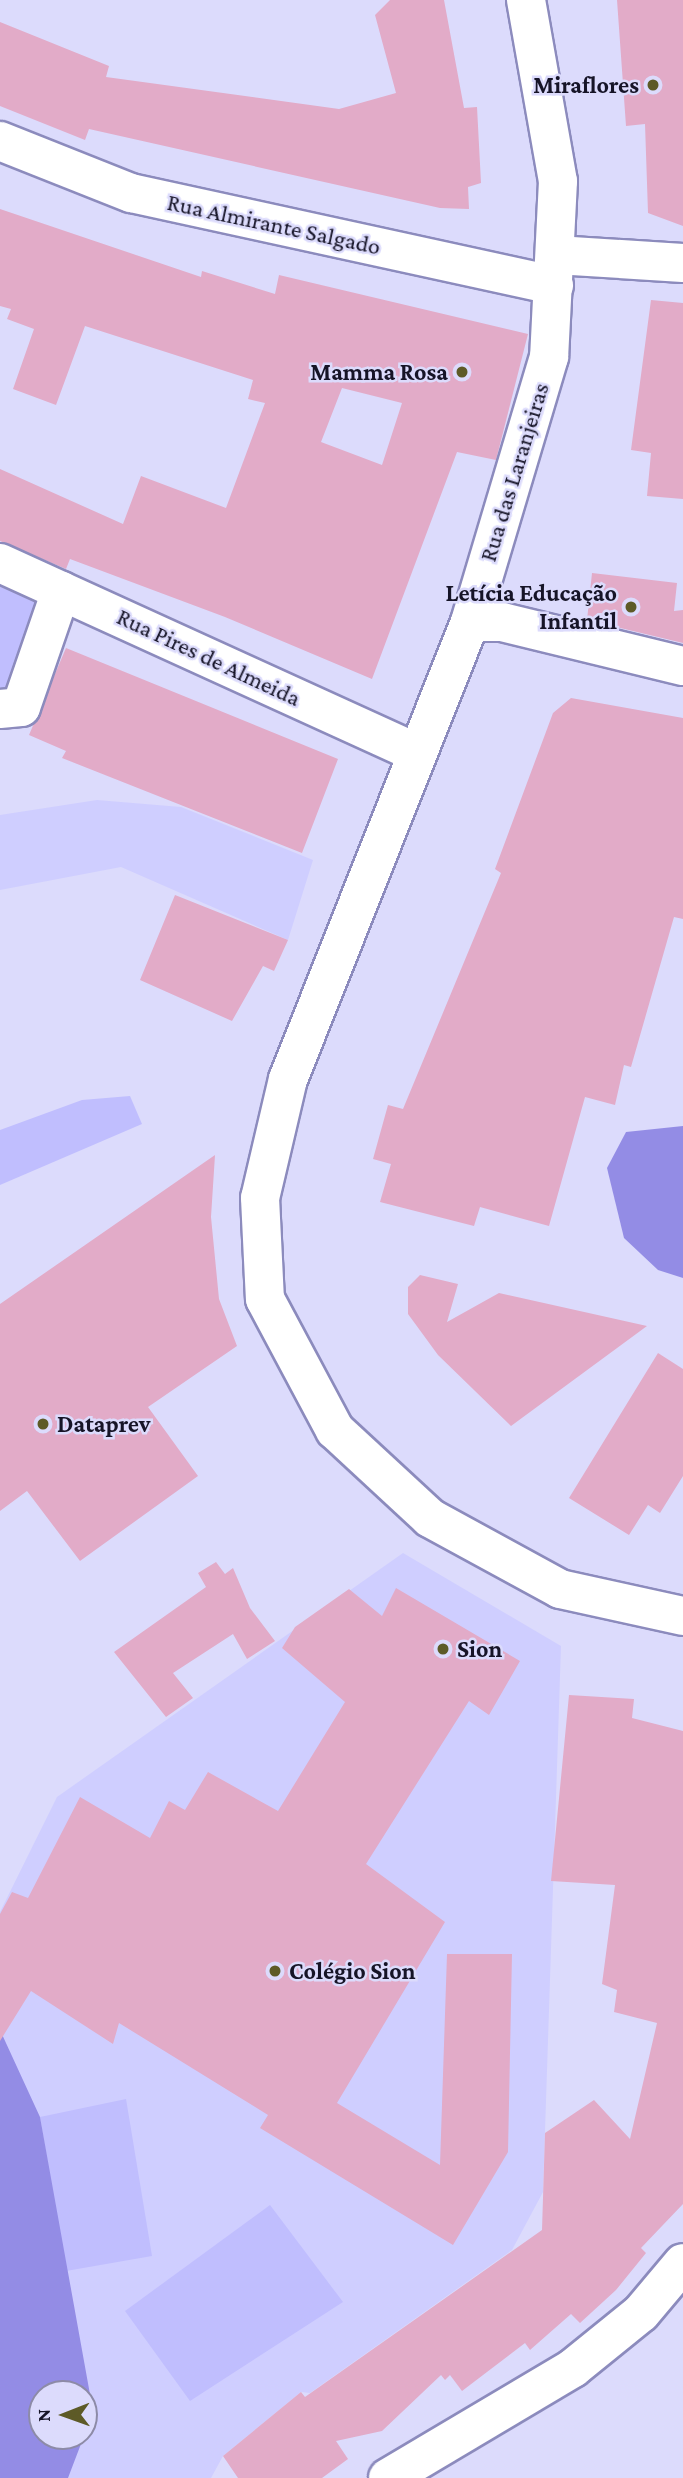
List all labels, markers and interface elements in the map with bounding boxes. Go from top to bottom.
place label: Miraflores [533,71,639,99]
marker: Miraflores [645,77,661,93]
street label: Rua Almirante Salgado [165,187,383,261]
place label: Mamma Rosa [310,358,448,386]
marker: Mamma Rosa [454,364,470,380]
street label: Rua das Laranjeiras [473,379,555,565]
place label: Letícia Educação Infantil [446,579,617,635]
marker: Letícia Educação Infantil [623,599,639,615]
street label: Rua Pires de Almeida [112,602,306,712]
place label: Dataprev [57,1410,150,1438]
marker: Dataprev [35,1416,51,1432]
place label: Sion [457,1635,502,1663]
marker: Sion [435,1641,451,1657]
place label: Colégio Sion [289,1957,416,1985]
marker: Colégio Sion [267,1963,283,1979]
north arrow [28,2380,98,2450]
text: N [33,2409,54,2422]

